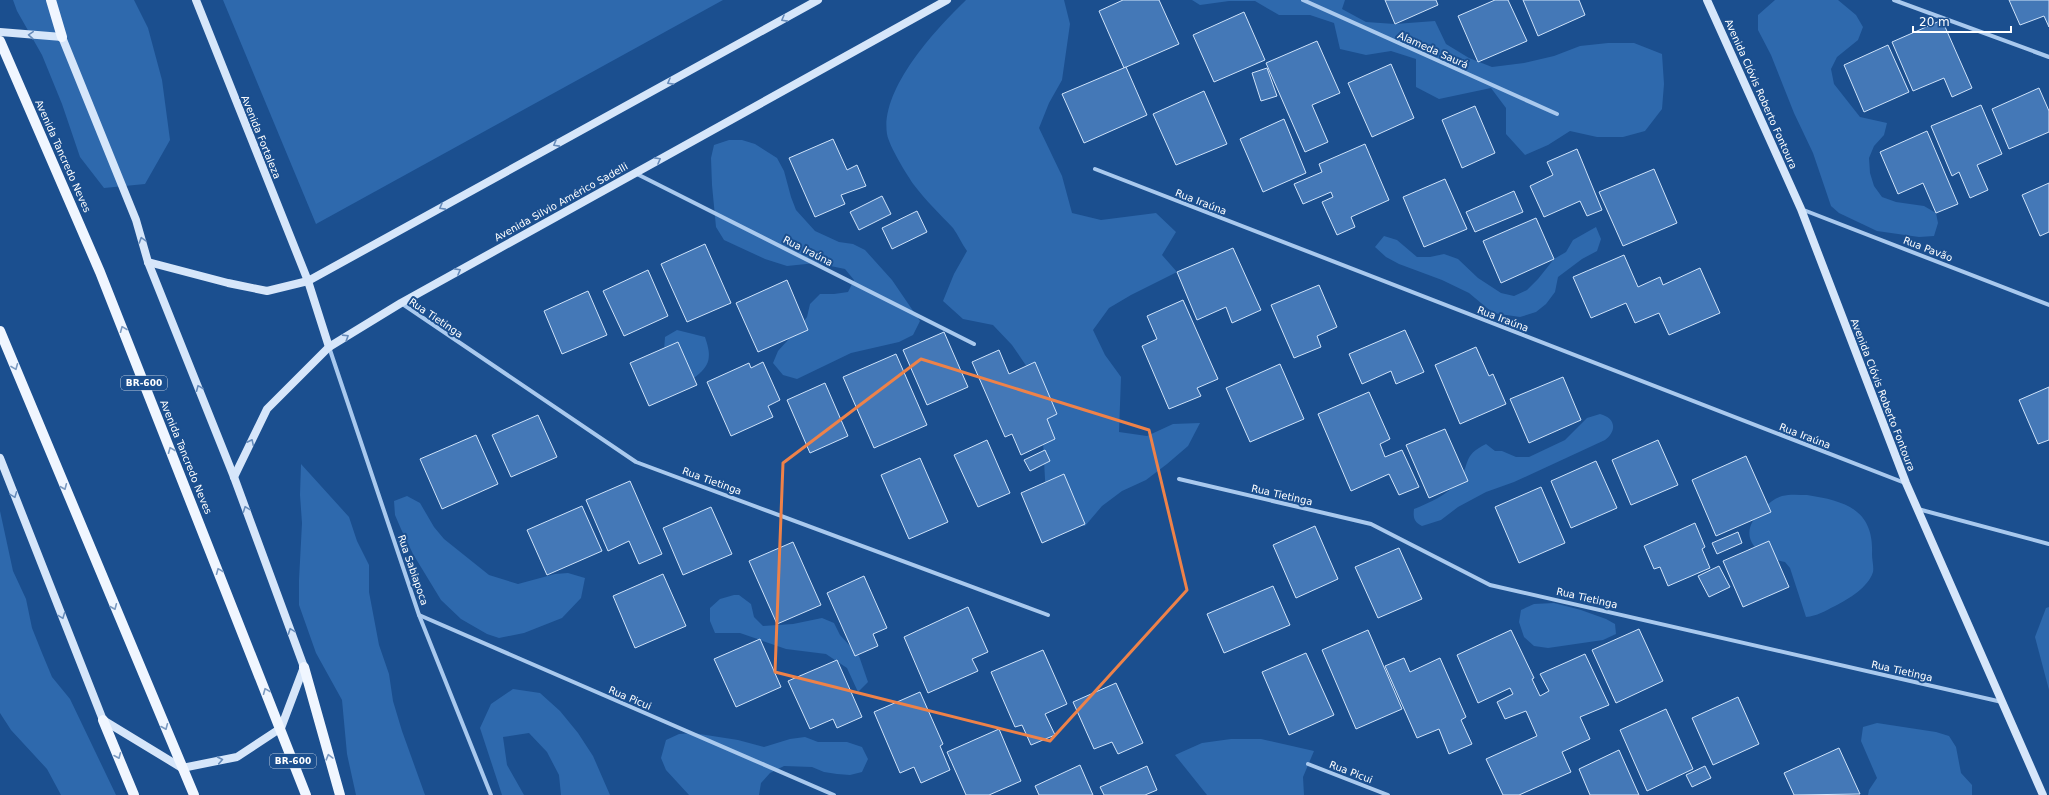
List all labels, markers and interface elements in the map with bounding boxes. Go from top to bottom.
scale bar [1913,8,2011,34]
one-way arrow [781,14,788,21]
text: 20 m [1919,15,1950,29]
street label: Avenida Clóvis Roberto Fontoura [1723,17,1799,171]
street label: Alameda Saurá [1396,29,1470,71]
one-way arrow [28,30,34,39]
one-way arrow [667,77,674,84]
street label: Avenida Fortaleza [239,94,283,180]
street label: Avenida Tancredo Neves [33,98,93,214]
one-way arrow [553,140,560,147]
one-way arrow [653,157,661,165]
street label: Avenida Silvio Américo Sadelli [492,161,630,243]
street label: Rua Iraúna [1174,187,1228,217]
one-way arrow [439,203,446,210]
street label: Rua Iraúna [781,234,835,268]
street label: Rua Pavão [1902,235,1954,263]
one-way arrow [138,237,147,244]
one-way arrow [454,269,462,276]
street label: Rua Tietinga [407,296,465,340]
street label: Rua Iraúna [1476,304,1530,334]
street label: Avenida Clóvis Roberto Fontoura [1849,317,1917,473]
one-way arrow [119,325,127,332]
one-way arrow [342,334,349,341]
one-way arrow [10,364,18,371]
road number: BR-600 [121,376,167,390]
one-way arrow [195,384,203,391]
street label: Avenida Tancredo Neves [158,398,214,516]
street label: Rua Iraúna [1778,421,1832,451]
one-way arrow [246,438,254,446]
one-way arrow [167,446,175,453]
street label: Rua Tietinga [681,465,743,497]
one-way arrow [59,483,67,491]
street label: Rua Tietinga [1250,483,1314,507]
one-way arrow [10,491,18,498]
one-way arrow [242,505,251,512]
street label: Rua Sabiapoca [396,533,430,607]
one-way arrow [215,567,223,574]
street label: Rua Tietinga [1555,586,1619,610]
one-way arrow [110,604,118,611]
one-way arrow [57,612,65,619]
one-way arrow [287,627,295,634]
street label: Rua Tietinga [1870,659,1934,683]
street label: Rua Picui [607,684,653,712]
one-way arrow [263,688,271,695]
one-way arrow [160,724,168,731]
one-way arrow [113,752,121,760]
road number: BR-600 [270,754,316,768]
one-way arrow [325,754,334,761]
one-way arrow [217,757,223,765]
street label: Rua Picui [1328,759,1374,785]

